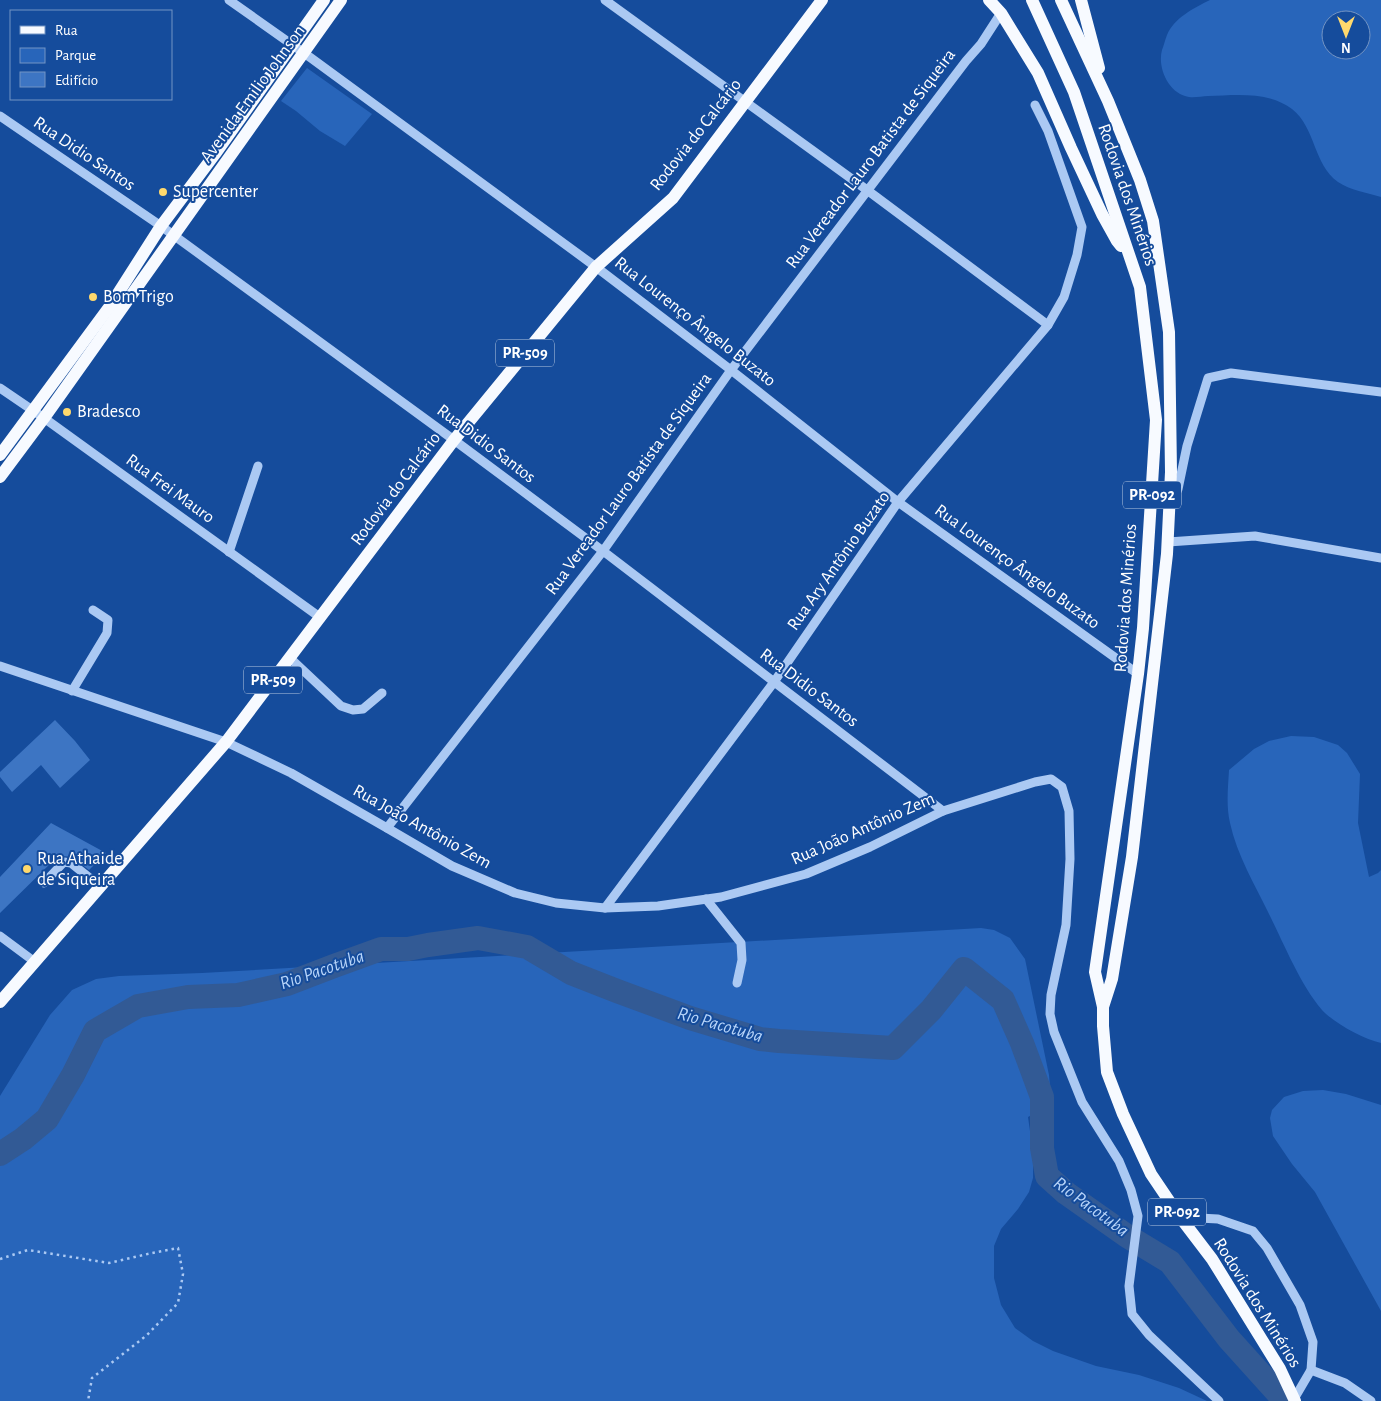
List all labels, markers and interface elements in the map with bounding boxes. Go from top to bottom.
legend [10,10,172,100]
north arrow [1321,10,1371,60]
street label: Avenida Emilio Johnson [197,22,309,166]
text: Rua [55,23,78,38]
text: N [1341,40,1351,54]
street label: Rua Vereador Lauro Batista de Siqueira [783,46,959,272]
text: Parque [55,48,96,63]
text: Edifício [55,73,98,88]
street label: Rodovia do Calcário [647,76,745,194]
street label: Rua Didio Santos [30,114,138,194]
street label: Rodovia dos Minérios [1094,122,1160,268]
place label: Supercenter [173,183,258,201]
marker: Supercenter [157,186,169,198]
street label: Rua Lourenço Ângelo Buzato [611,251,781,390]
place label: Bom Trigo [103,288,174,306]
marker: Bom Trigo [87,291,99,303]
road number: PR-509 [496,339,554,366]
street label: Rua Vereador Lauro Batista de Siqueira [543,370,715,598]
street label: Rua Didio Santos [433,401,539,487]
place label: Bradesco [77,403,141,421]
marker: Bradesco [61,406,73,418]
street label: Rodovia do Calcário [348,429,444,549]
street label: Rua Frei Mauro [122,451,218,527]
road number: PR-092 [1123,482,1181,508]
street label: Rua Ary Antônio Buzato [784,488,894,634]
street label: Rua Lourenço Ângelo Buzato [931,499,1105,633]
street label: Rodovia dos Minérios [1112,523,1140,673]
street label: Rua Didio Santos [756,645,862,731]
road number: PR-509 [244,666,302,694]
street label: Rua João Antônio Zem [350,782,494,872]
street label: Rua João Antônio Zem [788,789,938,869]
place label: Rua Athaide de Siqueira [37,850,123,889]
marker: Rua Athaide de Siqueira [21,863,33,875]
water label: Rio Pacotuba [277,947,367,993]
water label: Rio Pacotuba [675,1004,765,1046]
water label: Rio Pacotuba [1050,1173,1132,1241]
road number: PR-092 [1148,1198,1206,1226]
street label: Rodovia dos Minérios [1210,1235,1304,1371]

